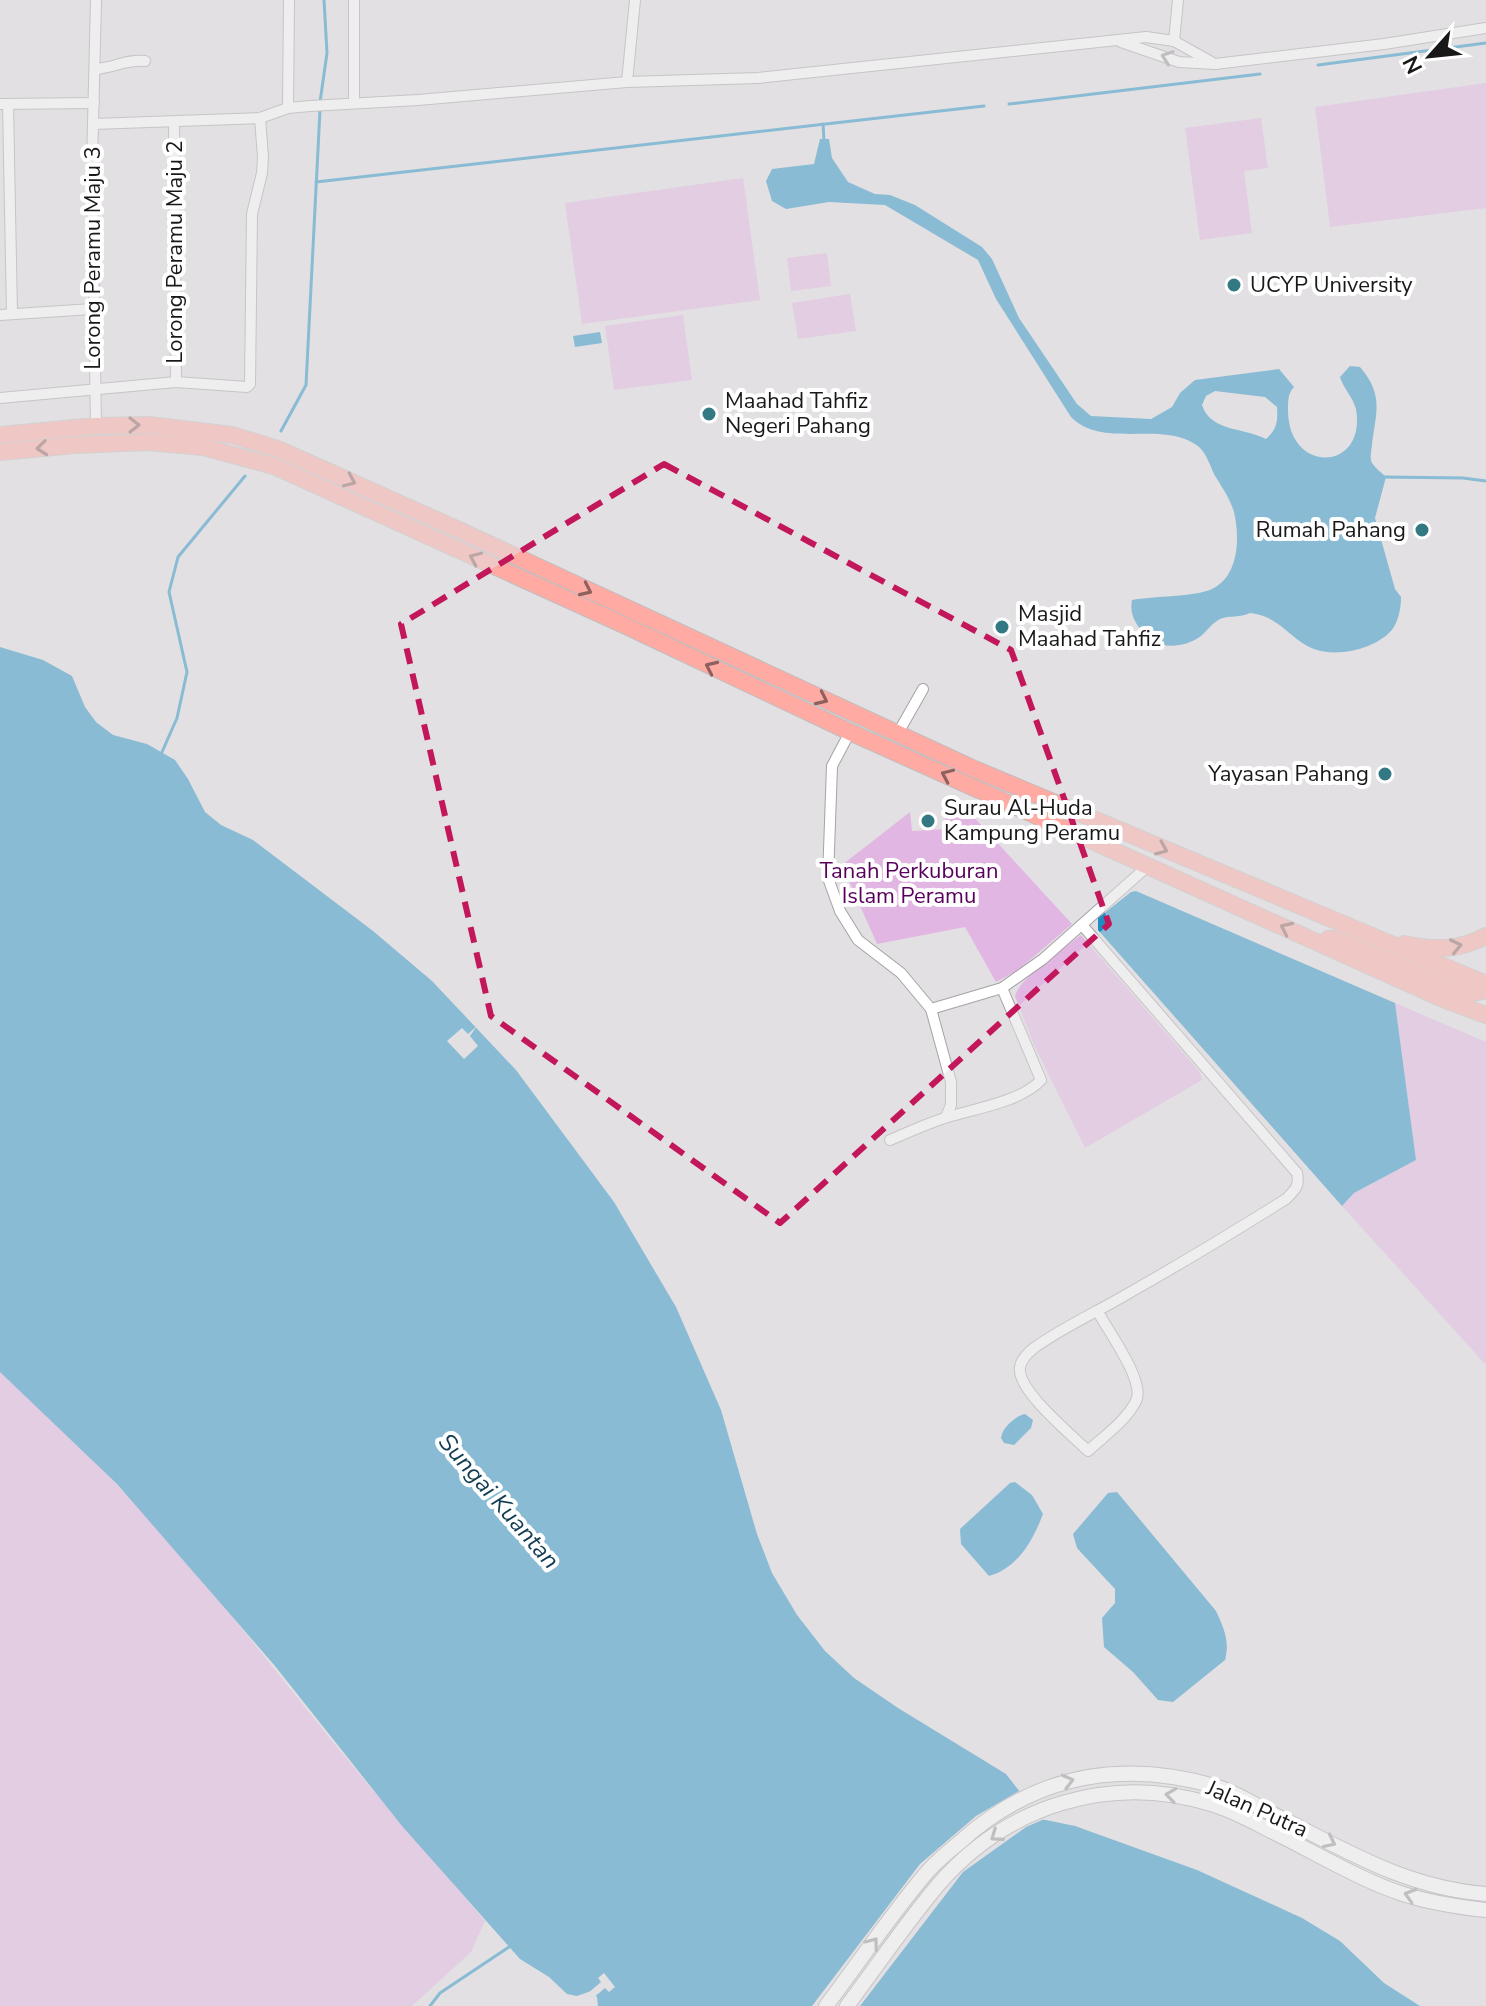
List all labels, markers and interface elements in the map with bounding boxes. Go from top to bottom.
north arrow [1390,16,1470,96]
one-way arrow [1160,50,1174,67]
text: N [1396,50,1430,79]
street label: Lorong Peramu Maju 2 [160,140,190,364]
street label: Lorong Peramu Maju 3 [78,146,108,370]
place label: UCYP University [1250,270,1413,300]
marker: UCYP University [1225,276,1243,294]
place label: Maahad Tahfiz Negeri Pahang [725,386,871,441]
marker: Maahad Tahfiz Negeri Pahang [700,405,718,423]
one-way arrow [128,416,141,434]
one-way arrow [35,440,48,457]
one-way arrow [341,471,356,487]
place label: Rumah Pahang [1256,515,1406,545]
marker: Rumah Pahang [1413,521,1431,539]
one-way arrow [469,551,483,567]
one-way arrow [577,580,592,596]
place label: Masjid Maahad Tahfiz [1018,599,1161,654]
marker: Masjid Maahad Tahfiz [993,618,1011,636]
one-way arrow [705,661,719,677]
one-way arrow [814,689,828,705]
place label: Yayasan Pahang [1207,759,1369,789]
marker: Yayasan Pahang [1376,765,1394,783]
one-way arrow [941,769,955,785]
place label: Surau Al-Huda Kampung Peramu [944,793,1120,848]
marker: Surau Al-Huda Kampung Peramu [919,812,937,830]
one-way arrow [1154,839,1168,855]
park label: Tanah Perkuburan Islam Peramu [820,856,998,911]
one-way arrow [1280,922,1295,938]
one-way arrow [1449,938,1463,955]
water label: Sungai Kuantan [431,1426,567,1576]
street label: Jalan Putra [1200,1773,1313,1845]
one-way arrow [1061,1774,1075,1791]
one-way arrow [1164,1787,1178,1804]
one-way arrow [991,1826,1005,1840]
one-way arrow [1322,1832,1337,1848]
one-way arrow [1403,1888,1417,1904]
one-way arrow [863,1938,877,1952]

